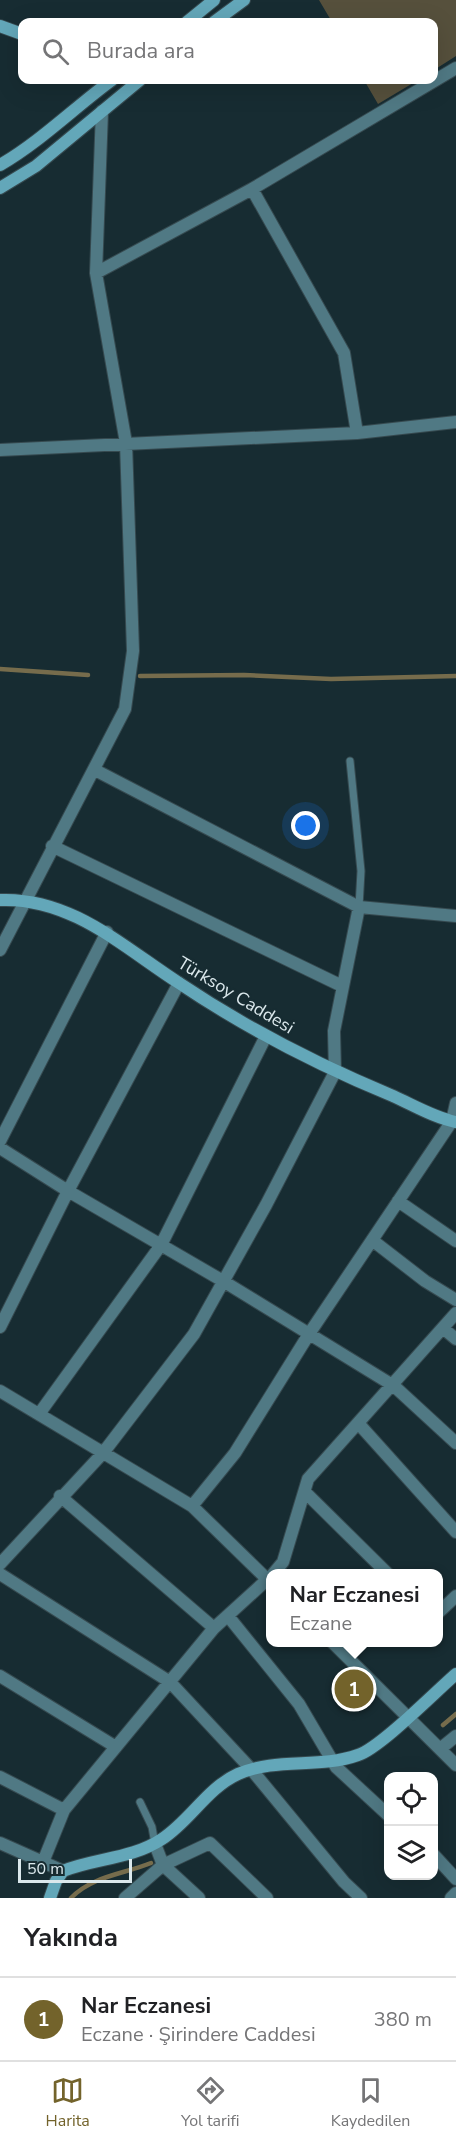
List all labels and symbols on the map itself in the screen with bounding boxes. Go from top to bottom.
your location [291,811,320,840]
street label: Türksoy Caddesi [173,951,299,1039]
pin: 1 [334,1666,374,1712]
scale bar [18,1856,132,1884]

